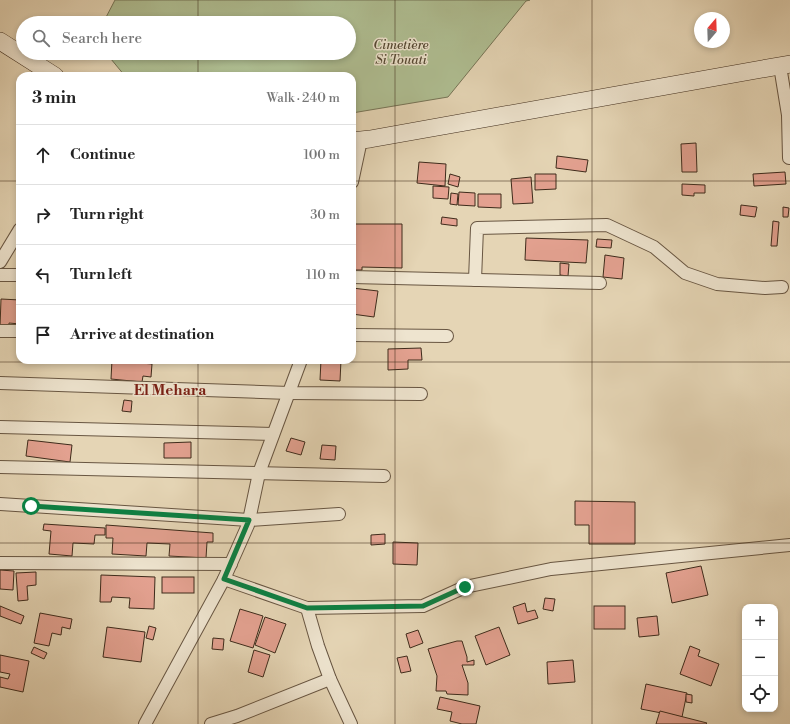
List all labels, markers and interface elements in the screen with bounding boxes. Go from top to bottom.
north arrow [694,12,730,48]
search box [16,16,356,60]
icon: search [30,27,52,49]
text: Search here [62,29,142,48]
park label: Cimetière Si Touati [373,37,429,68]
text: 3 min [32,87,76,109]
text: Walk · 240 m [266,90,340,106]
icon: ahead [32,144,54,166]
text: Continue [70,145,135,164]
text: 100 m [304,147,340,163]
icon: right [32,204,54,226]
text: Turn right [70,205,144,224]
text: 30 m [310,207,340,223]
icon: left [32,264,54,286]
text: Turn left [70,265,132,284]
text: 110 m [306,267,340,283]
icon: arrive [32,324,54,346]
text: Arrive at destination [70,325,214,344]
district label: El Mehara [134,381,207,400]
route start [22,497,40,515]
route end [456,578,474,596]
map controls [742,604,778,712]
button: + [742,604,778,640]
button: − [742,640,778,676]
button: locate [742,676,778,712]

